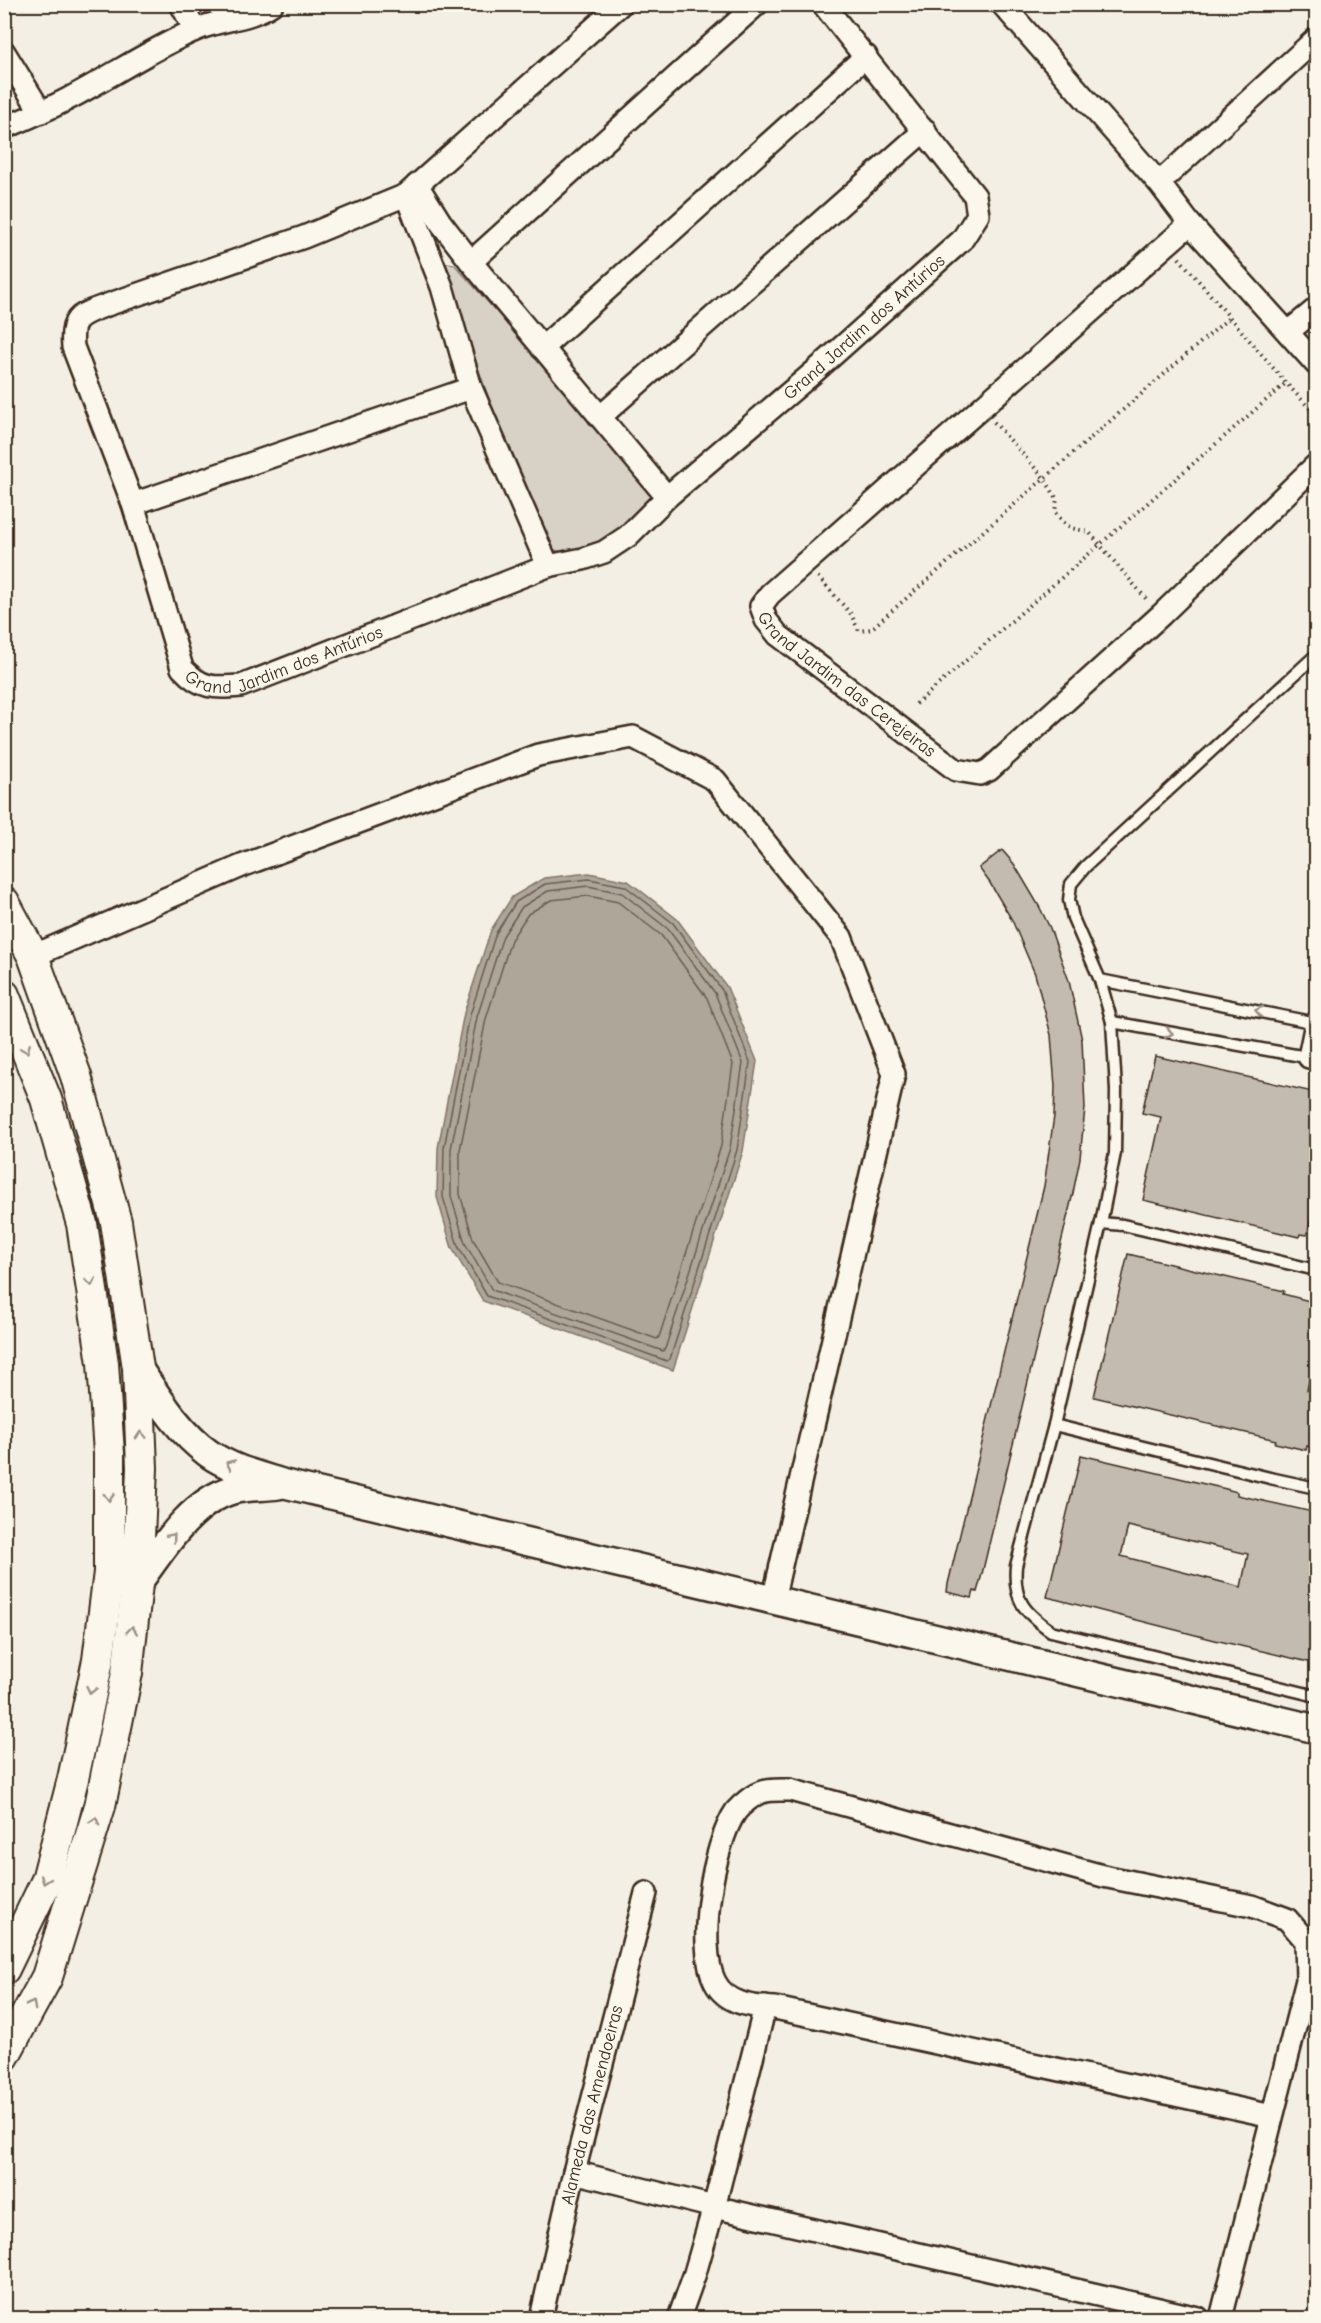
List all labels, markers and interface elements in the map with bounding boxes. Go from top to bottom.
street label: Grand Jardim dos Antúrios [779,250,949,404]
street label: Grand Jardim das Cerejeiras [753,609,940,762]
street label: Grand Jardim dos Antúrios [180,622,386,698]
one-way arrow [1254,1005,1264,1018]
one-way arrow [1165,1026,1174,1038]
one-way arrow [19,1043,31,1054]
one-way arrow [84,1276,97,1286]
one-way arrow [134,1431,147,1440]
one-way arrow [226,1459,237,1471]
one-way arrow [103,1492,115,1501]
one-way arrow [165,1533,176,1544]
one-way arrow [125,1625,138,1634]
one-way arrow [86,1685,99,1695]
one-way arrow [88,1816,101,1827]
one-way arrow [40,1874,53,1885]
one-way arrow [25,2001,36,2011]
street label: Alameda das Amendoeiras [557,2003,628,2207]

